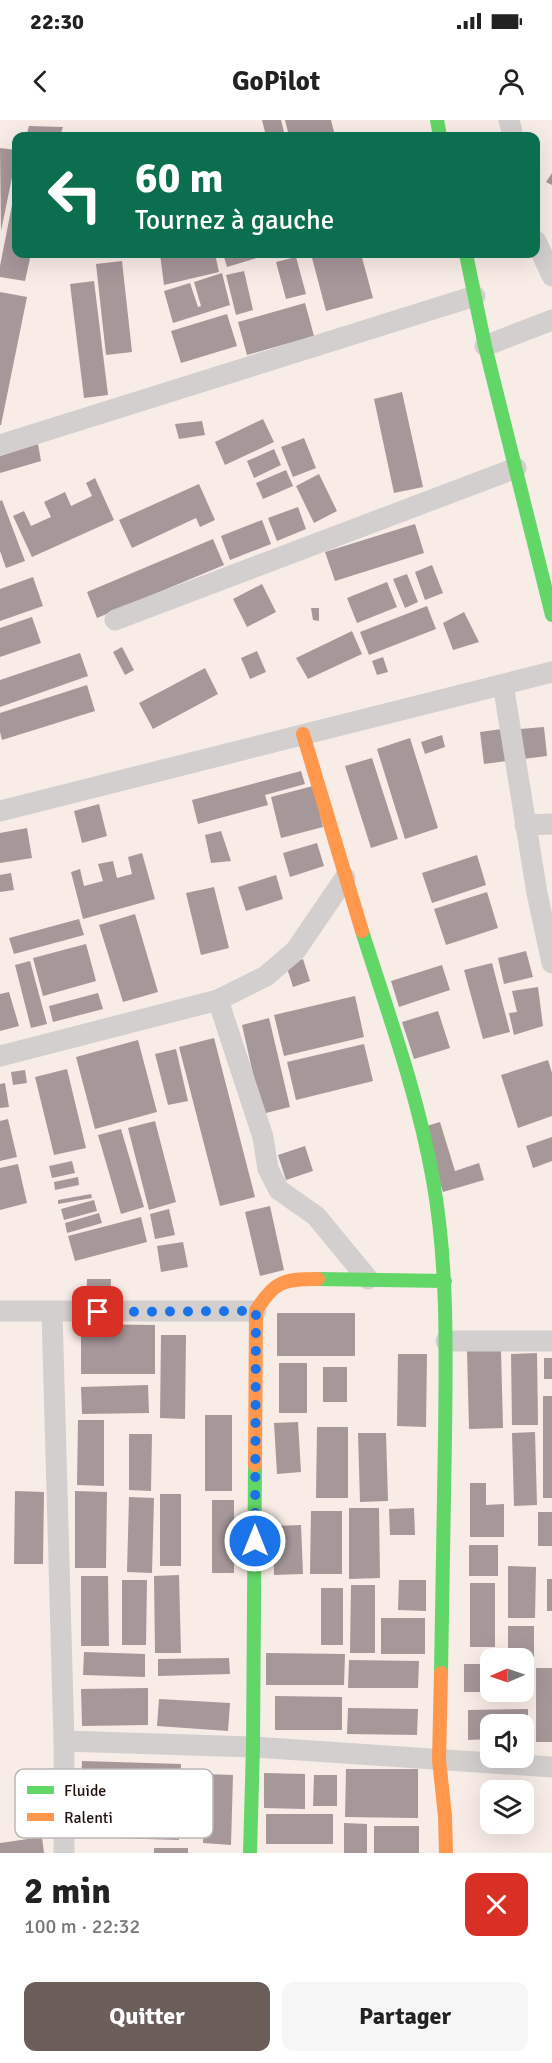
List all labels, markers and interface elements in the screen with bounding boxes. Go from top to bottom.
text: 22:30 [30,8,84,35]
icon: back [24,65,57,98]
text: GoPilot [232,65,320,98]
icon: person [495,65,528,98]
text: 60 m [135,153,224,204]
icon: left [36,156,114,234]
text: Tournez à gauche [135,204,334,237]
pin [72,1286,123,1337]
icon: arrive [81,1295,114,1328]
position arrow [223,1509,287,1573]
north arrow [480,1648,534,1702]
map controls [480,1648,534,1834]
button: sound [480,1714,534,1768]
legend [15,1769,213,1838]
button: layers [480,1780,534,1834]
text: Fluide [64,1781,106,1801]
text: Ralenti [64,1808,113,1828]
text: 2 min [24,1869,111,1914]
button: close [465,1873,528,1936]
text: 100 m · 22:32 [24,1914,140,1939]
button: Quitter [24,1982,270,2051]
button: Partager [282,1982,528,2051]

